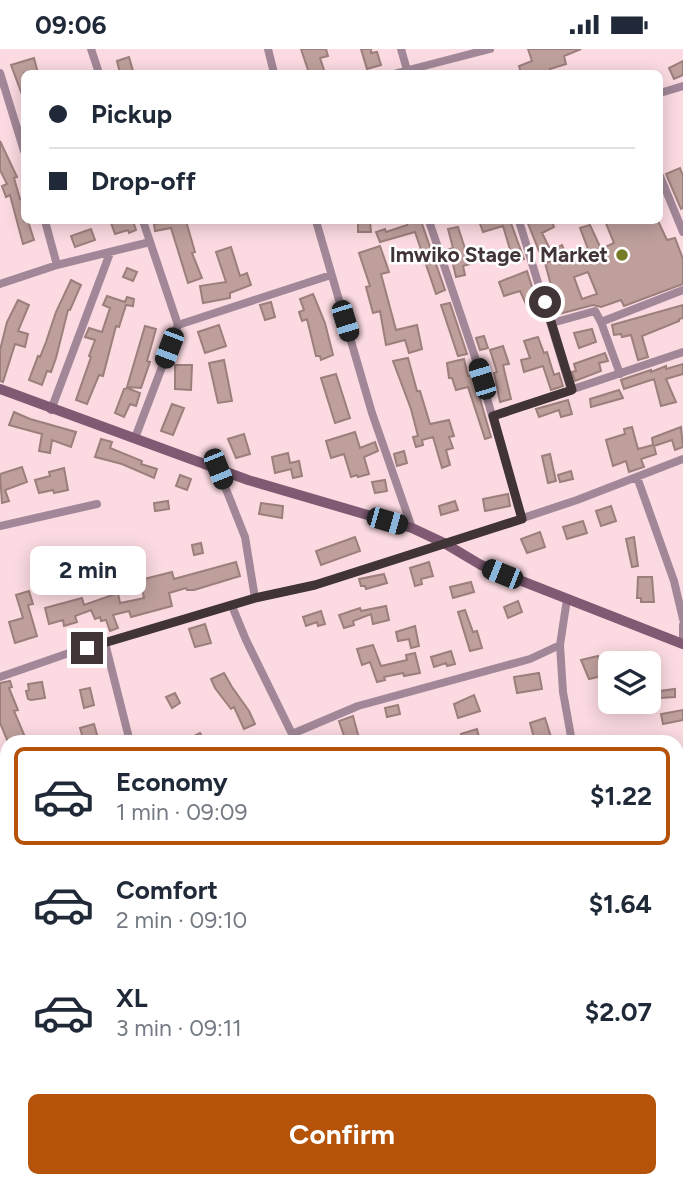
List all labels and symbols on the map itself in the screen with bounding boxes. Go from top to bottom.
place label: Imwiko Stage 1 Market [390,242,608,267]
marker: Imwiko Stage 1 Market [614,247,630,263]
route start [529,286,561,318]
car [329,298,362,344]
car [152,325,187,371]
car [466,356,499,402]
car [201,446,236,492]
car [364,505,411,537]
callout: 2 min [29,547,145,595]
car [479,556,526,592]
route end [71,632,103,664]

